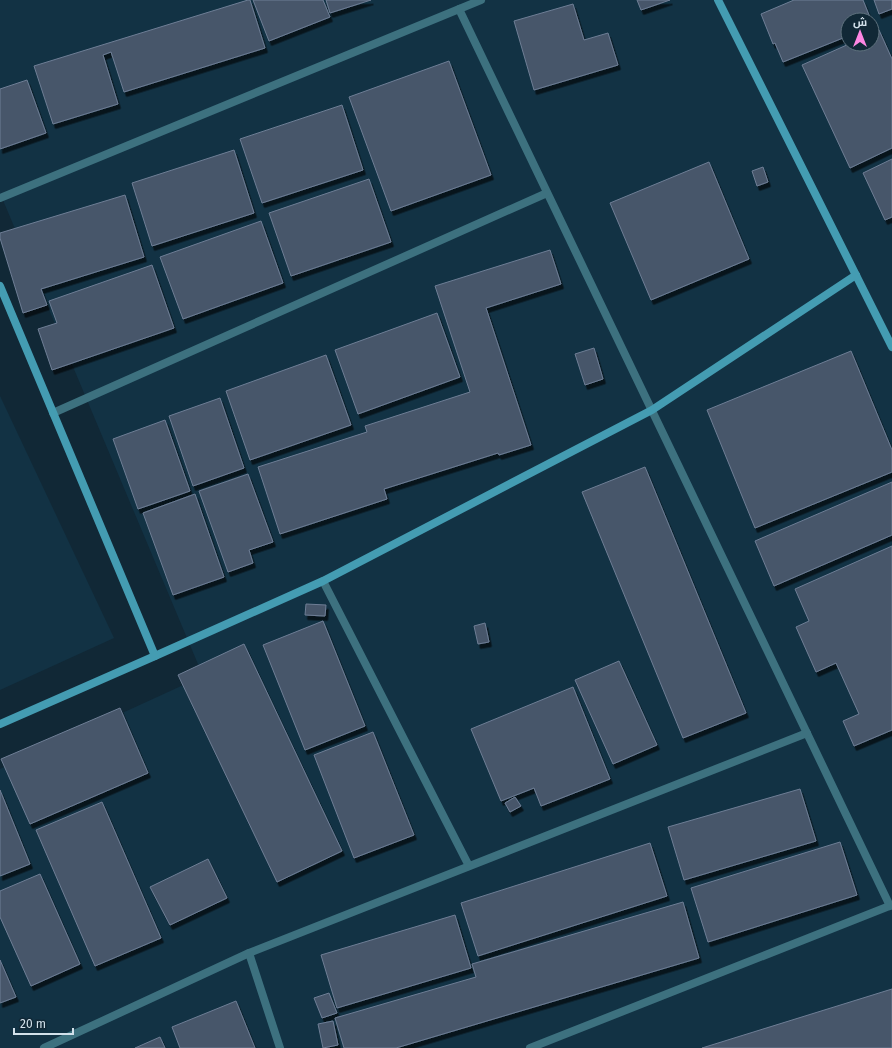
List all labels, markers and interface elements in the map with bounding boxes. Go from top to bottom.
north arrow [840,12,880,52]
text: ش [853,16,867,29]
scale bar [14,1010,73,1036]
text: 20 m [20,1017,46,1031]

